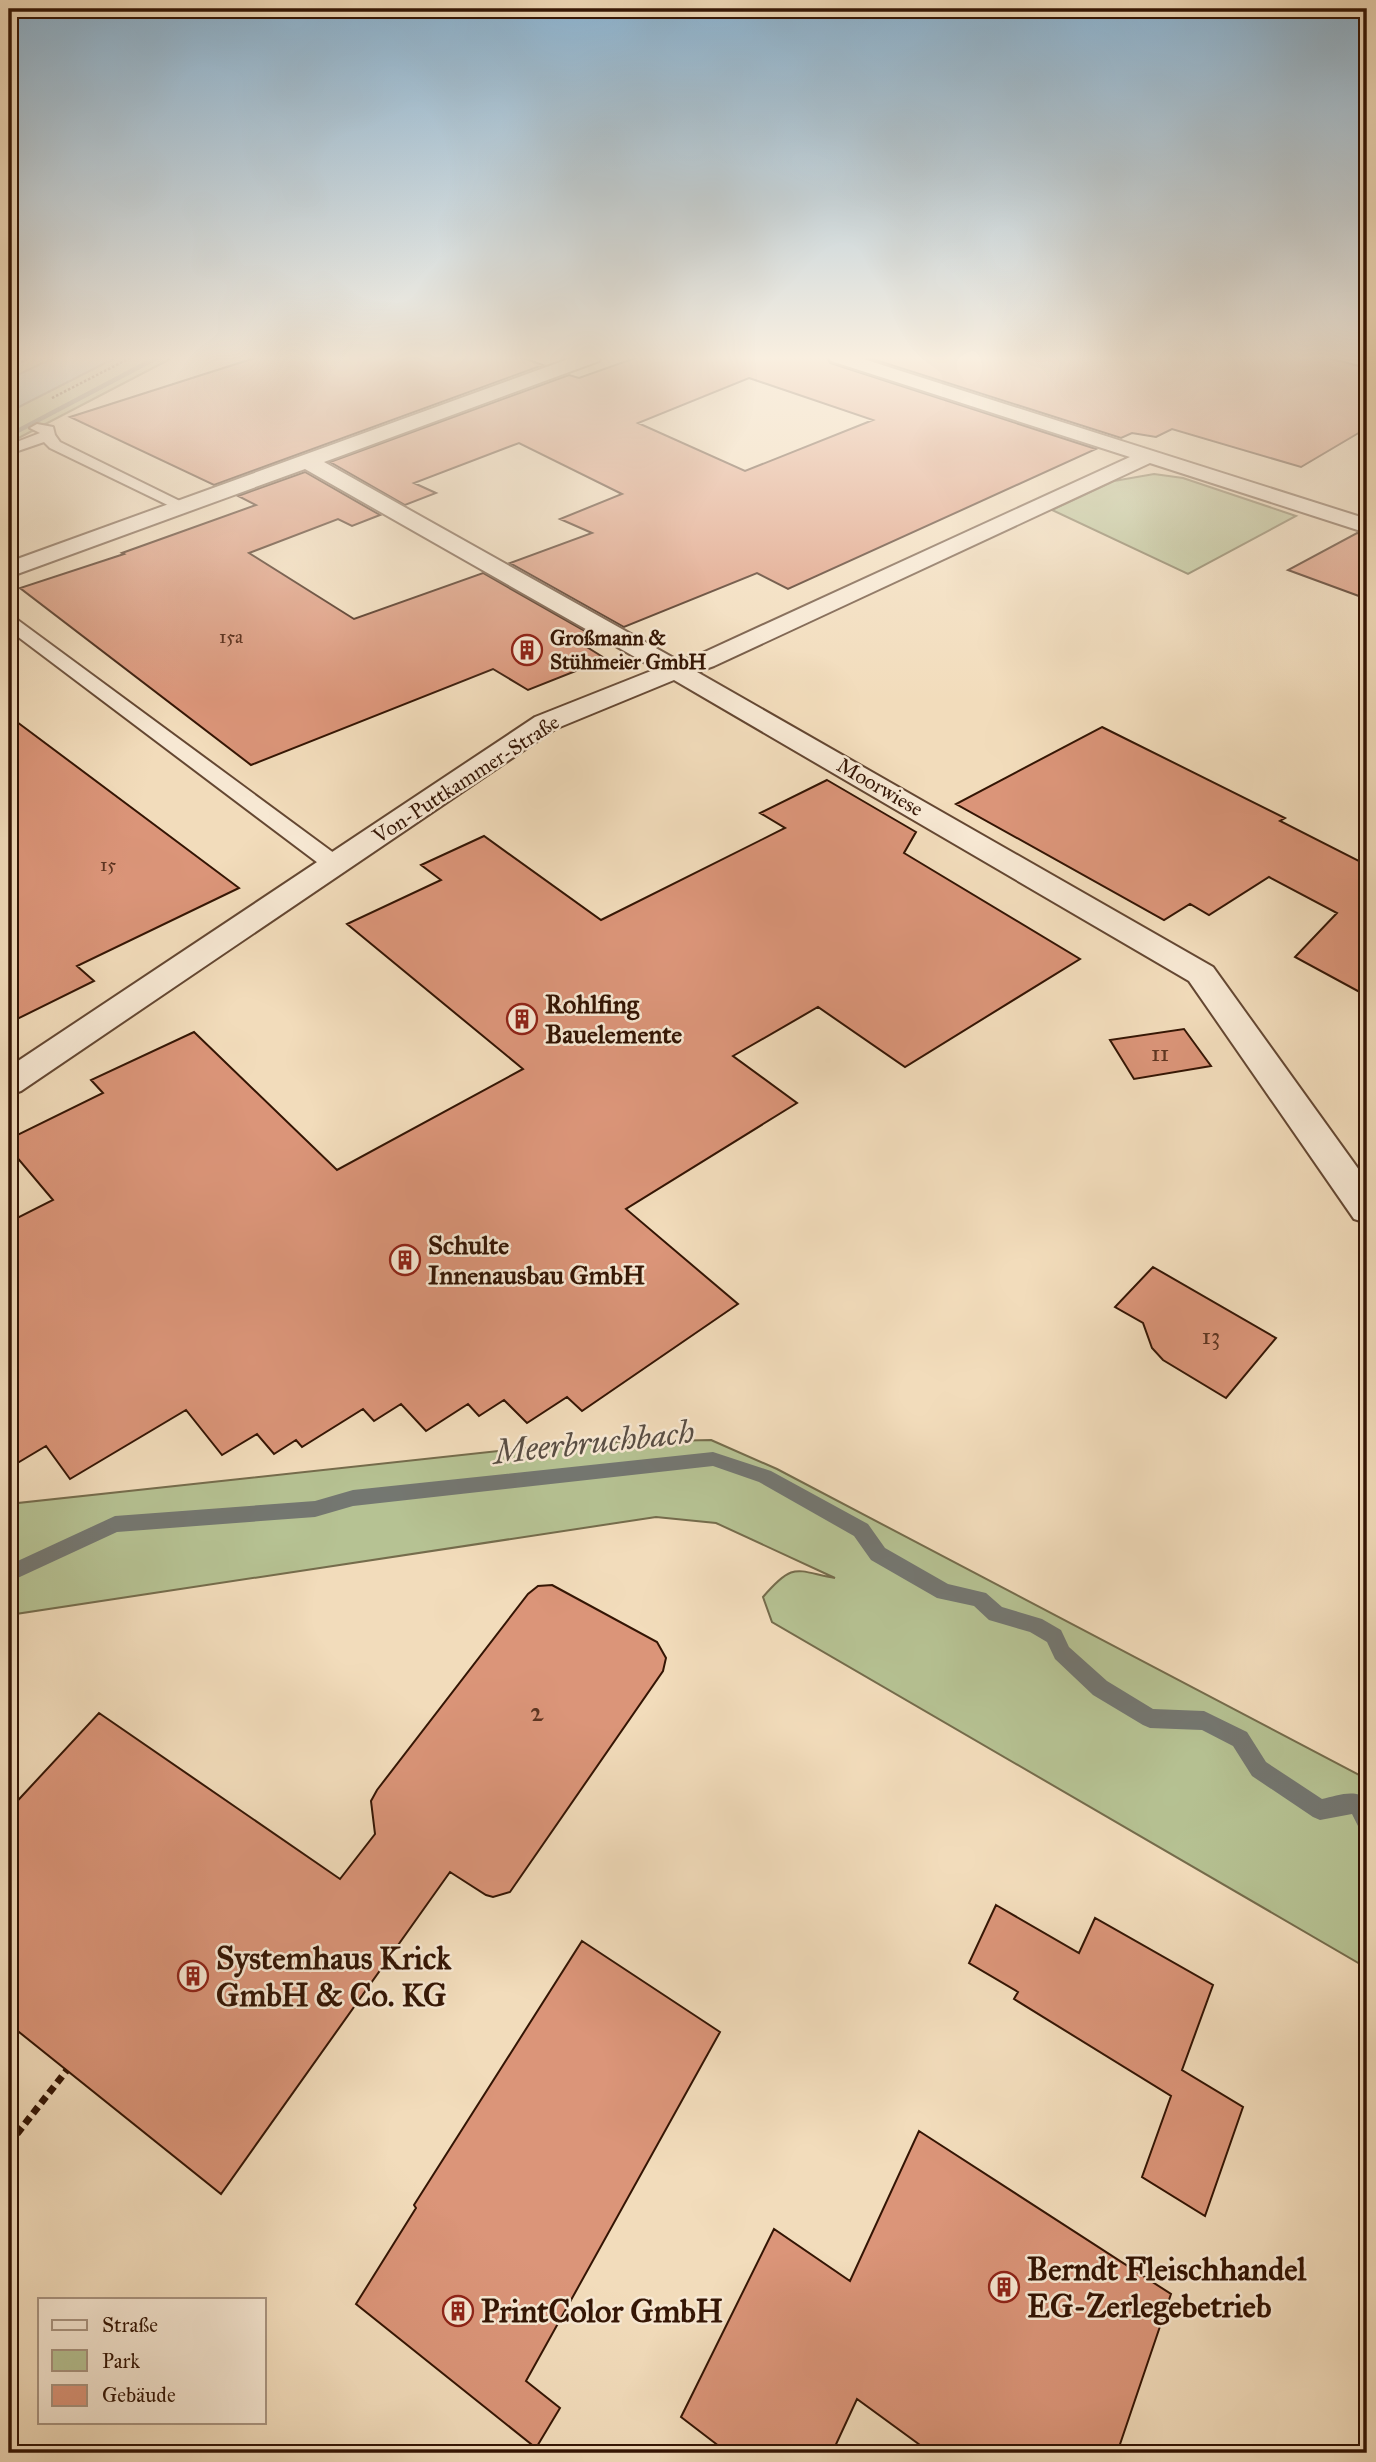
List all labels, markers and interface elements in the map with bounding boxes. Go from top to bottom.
house number: 15a [219,625,244,648]
place label: Großmann & Stühmeier GmbH [550,625,706,675]
building icon: Großmann & Stühmeier GmbH [510,633,544,667]
street label: Von-Puttkammer-Straße [367,709,564,850]
street label: Moorwiese [832,752,928,822]
house number: 15 [100,853,116,876]
place label: Rohlfing Bauelemente [545,988,682,1050]
building icon: Rohlfing Bauelemente [505,1002,539,1036]
house number: 11 [1151,1039,1169,1067]
place label: Schulte Innenausbau GmbH [428,1229,645,1291]
building icon: Schulte Innenausbau GmbH [388,1243,422,1277]
house number: 13 [1202,1322,1220,1350]
water label: Meerbruchbach [489,1412,696,1473]
house number: 2 [530,1694,544,1729]
place label: Systemhaus Krick GmbH & Co. KG [216,1939,452,2015]
building icon: Systemhaus Krick GmbH & Co. KG [176,1959,210,1993]
place label: Berndt Fleischhandel EG-Zerlegebetrieb [1027,2250,1308,2326]
building icon: Berndt Fleischhandel EG-Zerlegebetrieb [987,2270,1021,2304]
place label: PrintColor GmbH [481,2292,723,2331]
building icon: PrintColor GmbH [441,2294,475,2328]
legend [38,2298,266,2424]
text: Straße [102,2312,158,2338]
text: Park [102,2348,140,2374]
text: Gebäude [102,2382,176,2408]

